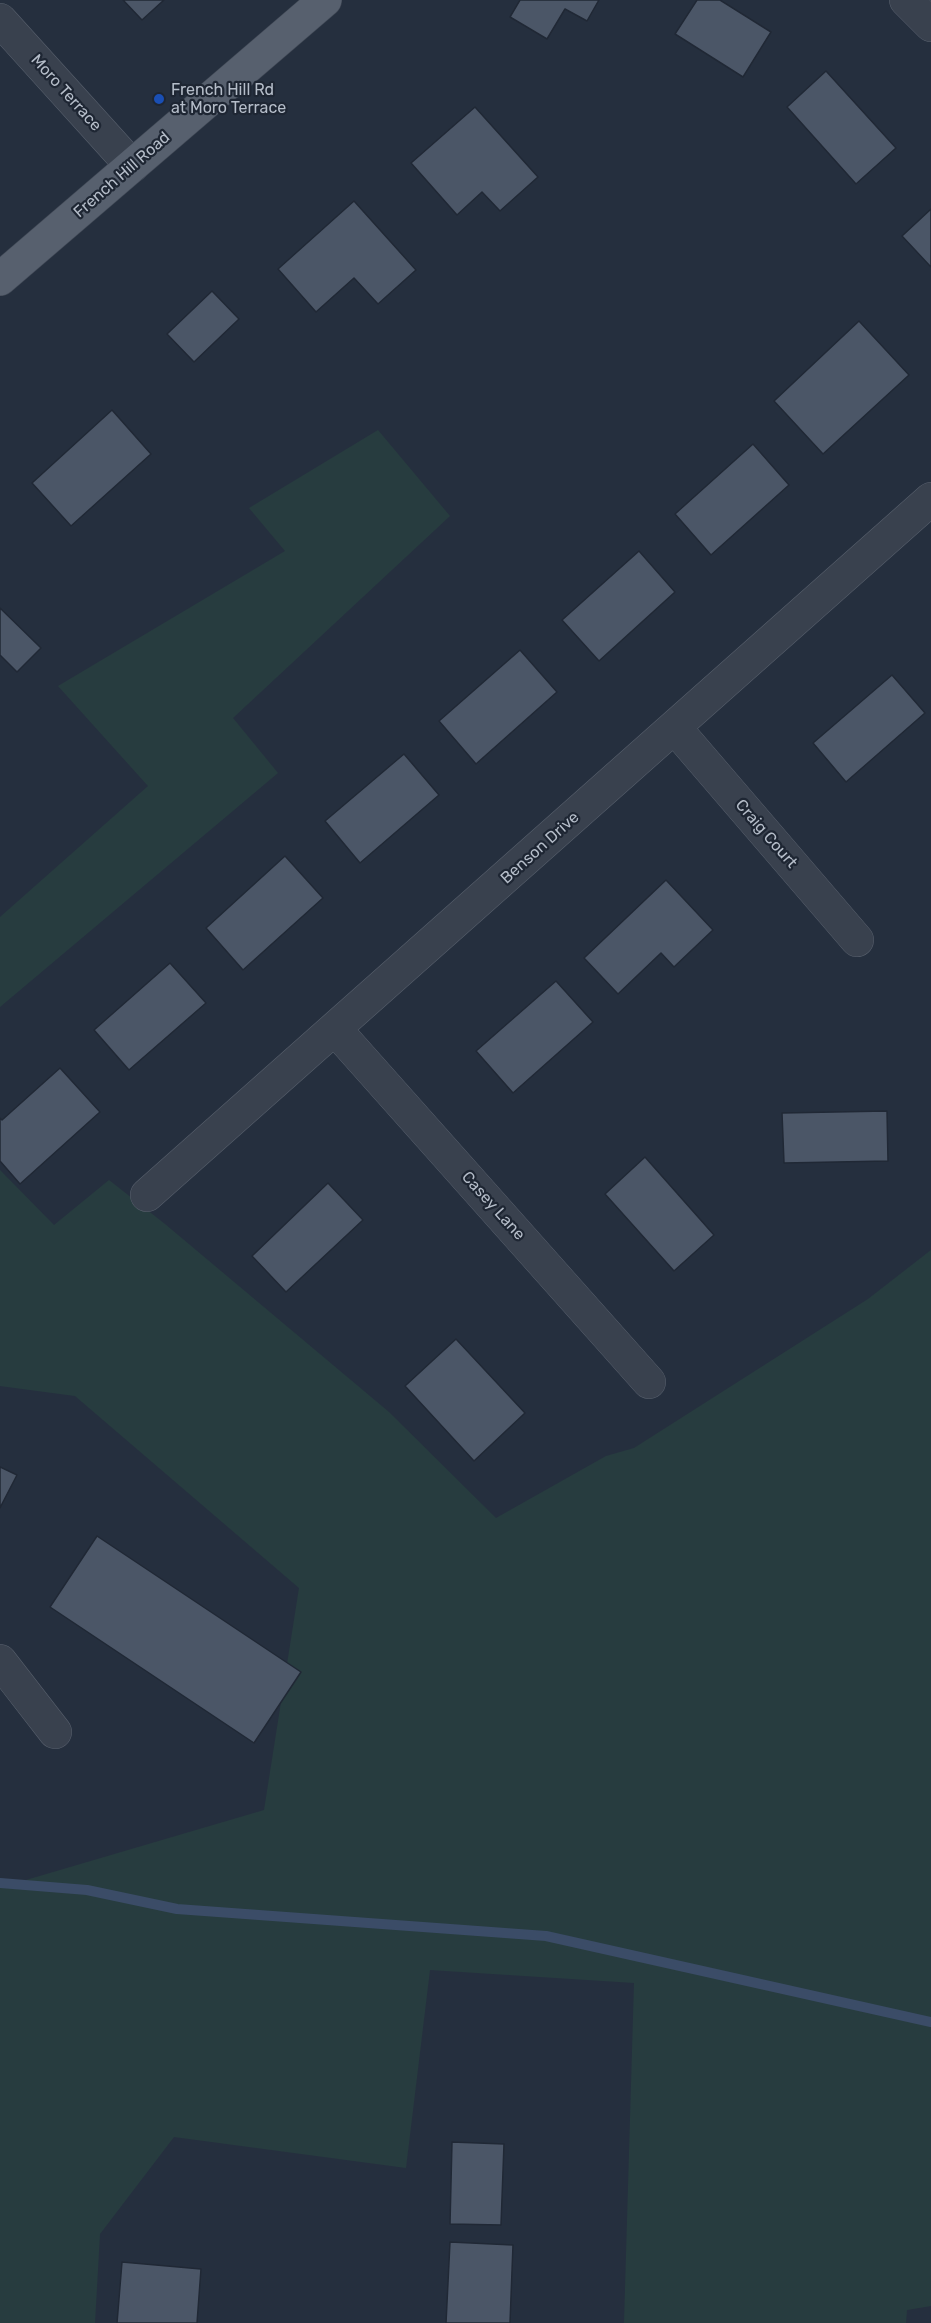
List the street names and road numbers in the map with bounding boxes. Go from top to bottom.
street label: Moro Terrace [27,51,105,135]
street label: French Hill Road [70,128,174,222]
street label: Craig Court [731,796,801,872]
street label: Benson Drive [497,808,583,888]
street label: Casey Lane [457,1168,529,1244]

